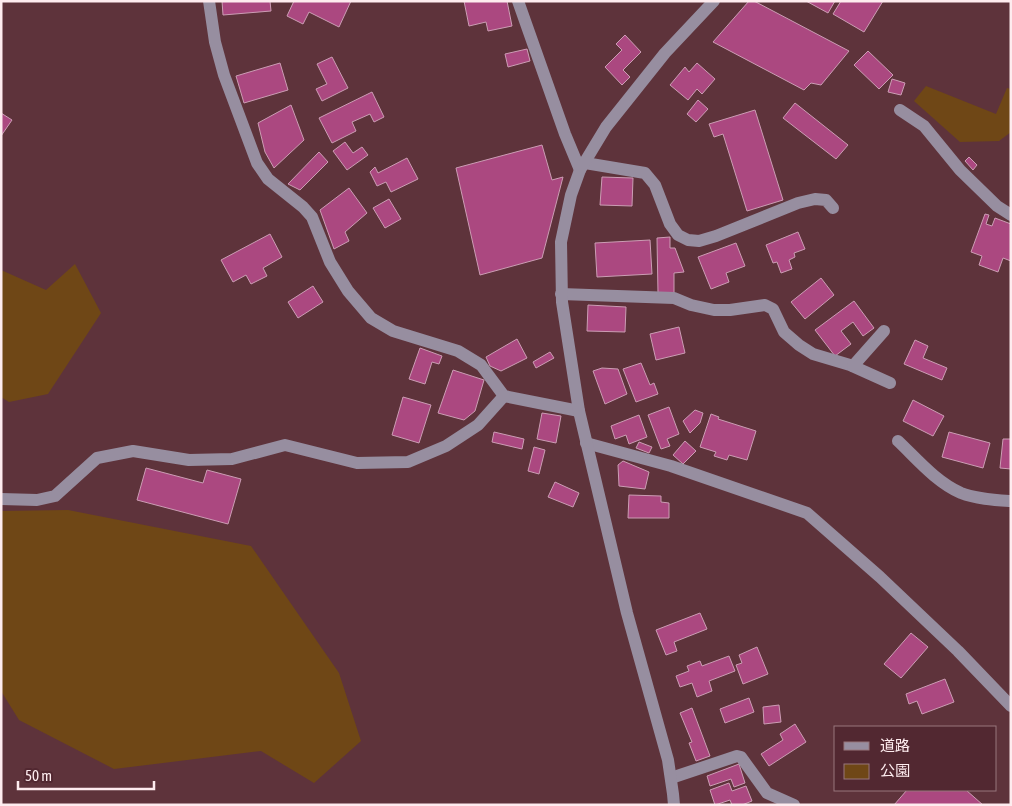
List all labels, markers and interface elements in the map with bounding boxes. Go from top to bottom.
legend [834,726,997,791]
text: 道路 [880,737,910,754]
scale bar [18,758,154,790]
text: 公園 [880,762,910,779]
text: 50 m [25,767,52,784]

